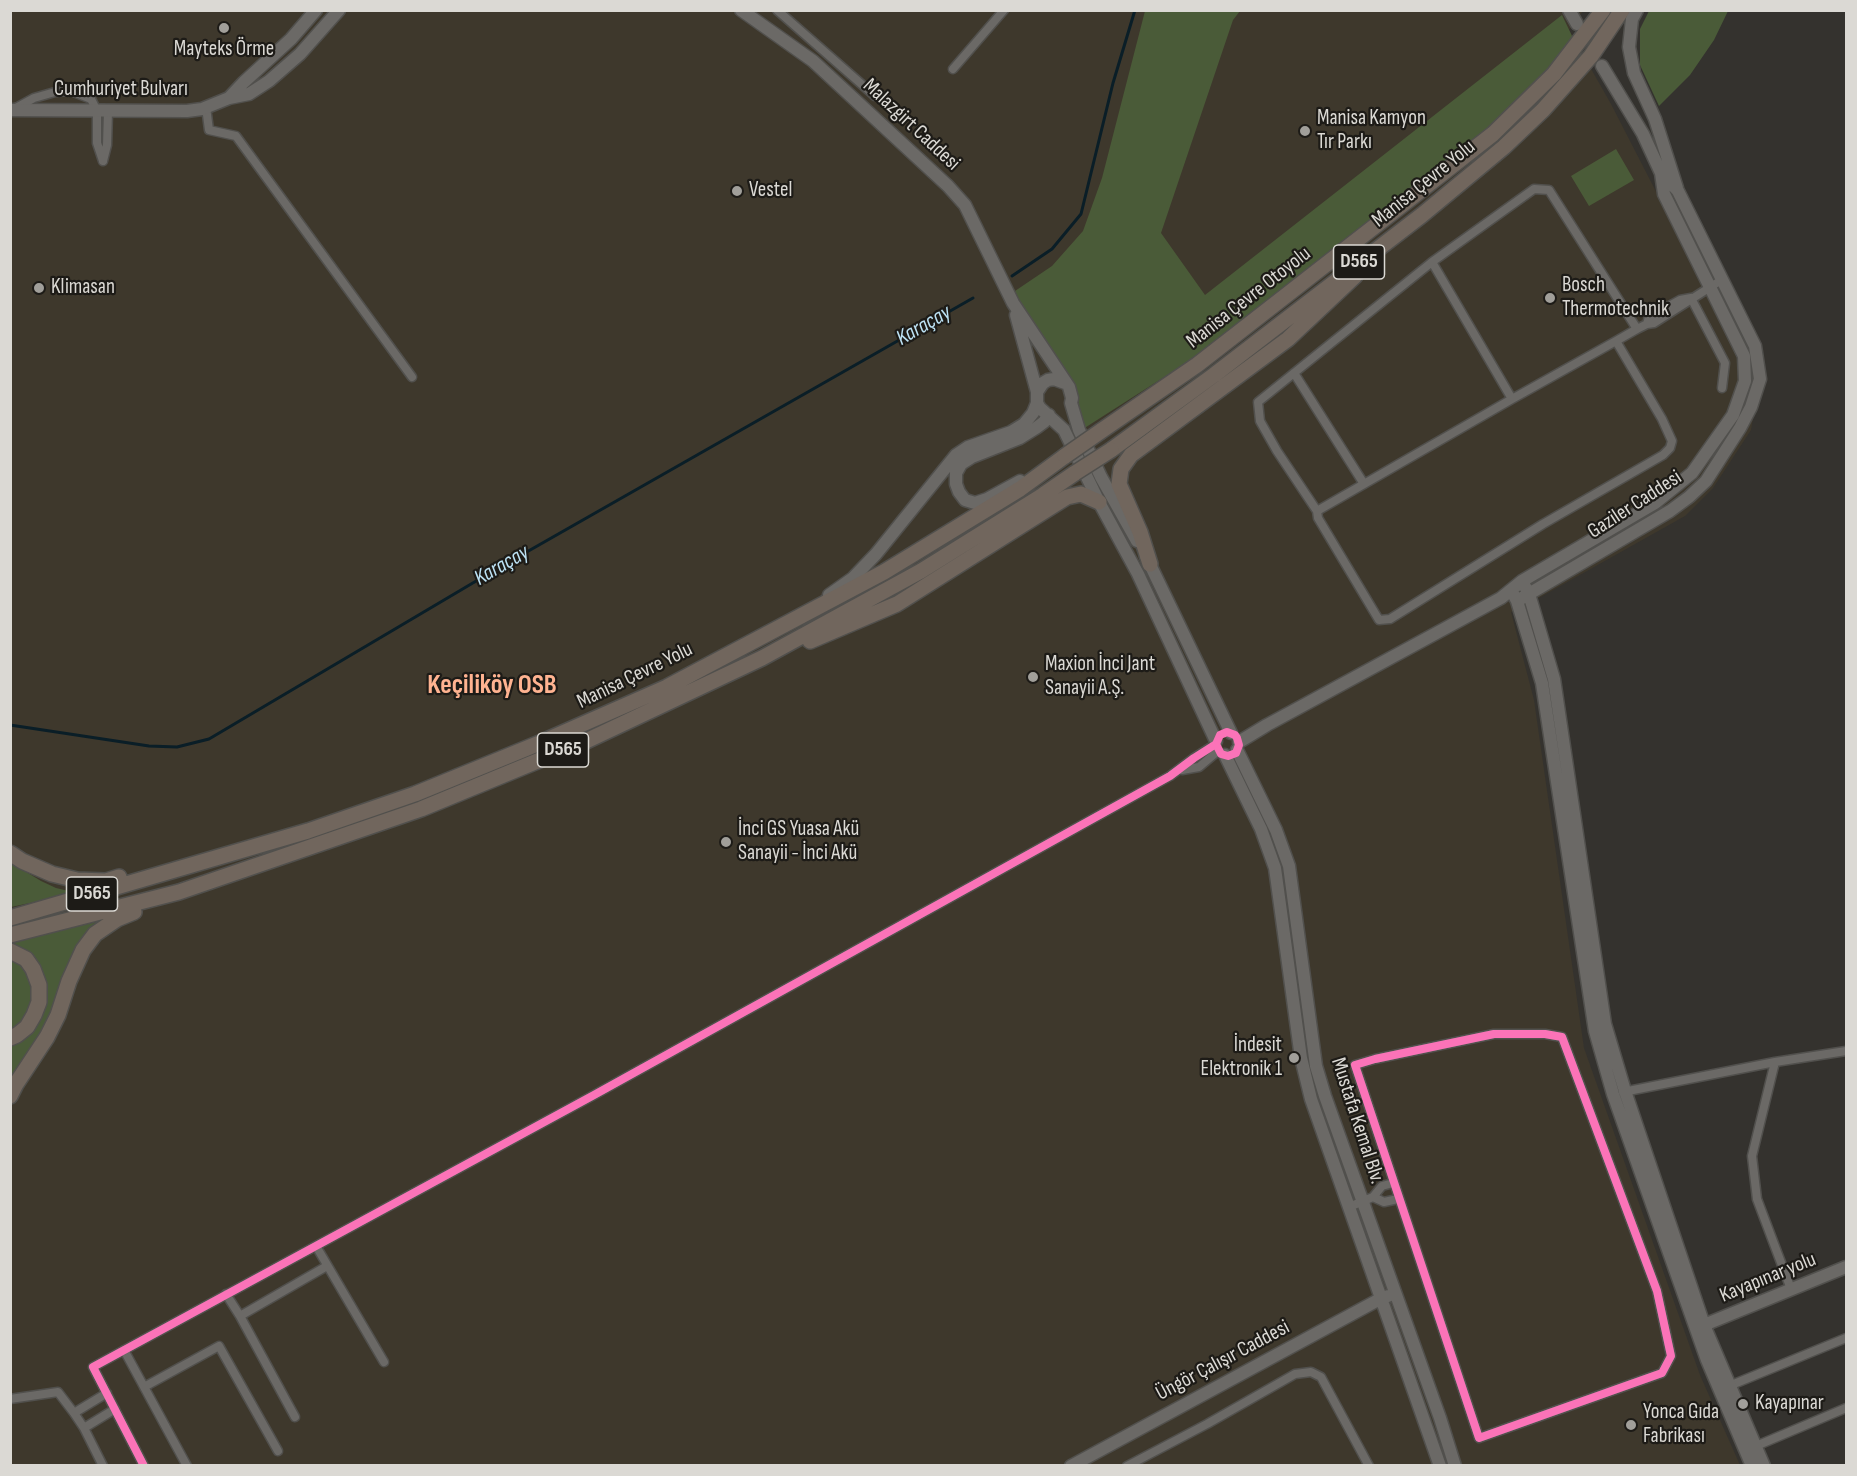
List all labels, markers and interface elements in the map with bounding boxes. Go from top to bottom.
marker: Mayteks Örme [217,21,231,35]
place label: Mayteks Örme [174,37,274,63]
street label: Malazgirt Caddesi [857,74,965,176]
street label: Cumhuriyet Bulvarı [54,77,188,103]
place label: Manisa Kamyon Tır Parkı [1317,106,1426,156]
marker: Manisa Kamyon Tır Parkı [1298,124,1312,138]
street label: Manisa Çevre Yolu [1367,135,1481,233]
place label: Vestel [749,178,792,204]
marker: Vestel [730,184,744,198]
street label: Manisa Çevre Otoyolu [1182,242,1316,354]
road number: D565 [1334,245,1384,279]
place label: Bosch Thermotechnik [1562,273,1669,323]
place label: Klimasan [51,275,115,301]
marker: Klimasan [32,281,46,295]
marker: Bosch Thermotechnik [1543,291,1557,305]
water label: Karaçay [892,300,956,352]
street label: Gaziler Caddesi [1583,465,1687,545]
water label: Karaçay [470,540,534,592]
street label: Manisa Çevre Yolu [573,637,697,715]
place label: Maxion İnci Jant Sanayii A.Ş. [1045,652,1155,702]
district label: Keçiliköy OSB [427,670,557,702]
marker: Maxion İnci Jant Sanayii A.Ş. [1026,670,1040,684]
road number: D565 [538,733,588,767]
place label: İnci GS Yuasa Akü Sanayii - İnci Akü [738,817,859,867]
marker: İnci GS Yuasa Akü Sanayii - İnci Akü [719,835,733,849]
road number: D565 [66,877,118,911]
place label: İndesit Elektronik 1 [1201,1033,1282,1083]
marker: İndesit Elektronik 1 [1287,1051,1301,1065]
street label: Mustafa Kemal Blv. [1325,1055,1389,1187]
street label: Kayapınar yolu [1716,1247,1820,1309]
street label: Üngör Çalışır Caddesi [1152,1315,1294,1407]
place label: Kayapınar [1755,1391,1824,1417]
marker: Kayapınar [1736,1397,1750,1411]
place label: Yonca Gıda Fabrikası [1643,1400,1719,1450]
marker: Yonca Gıda Fabrikası [1624,1418,1638,1432]

